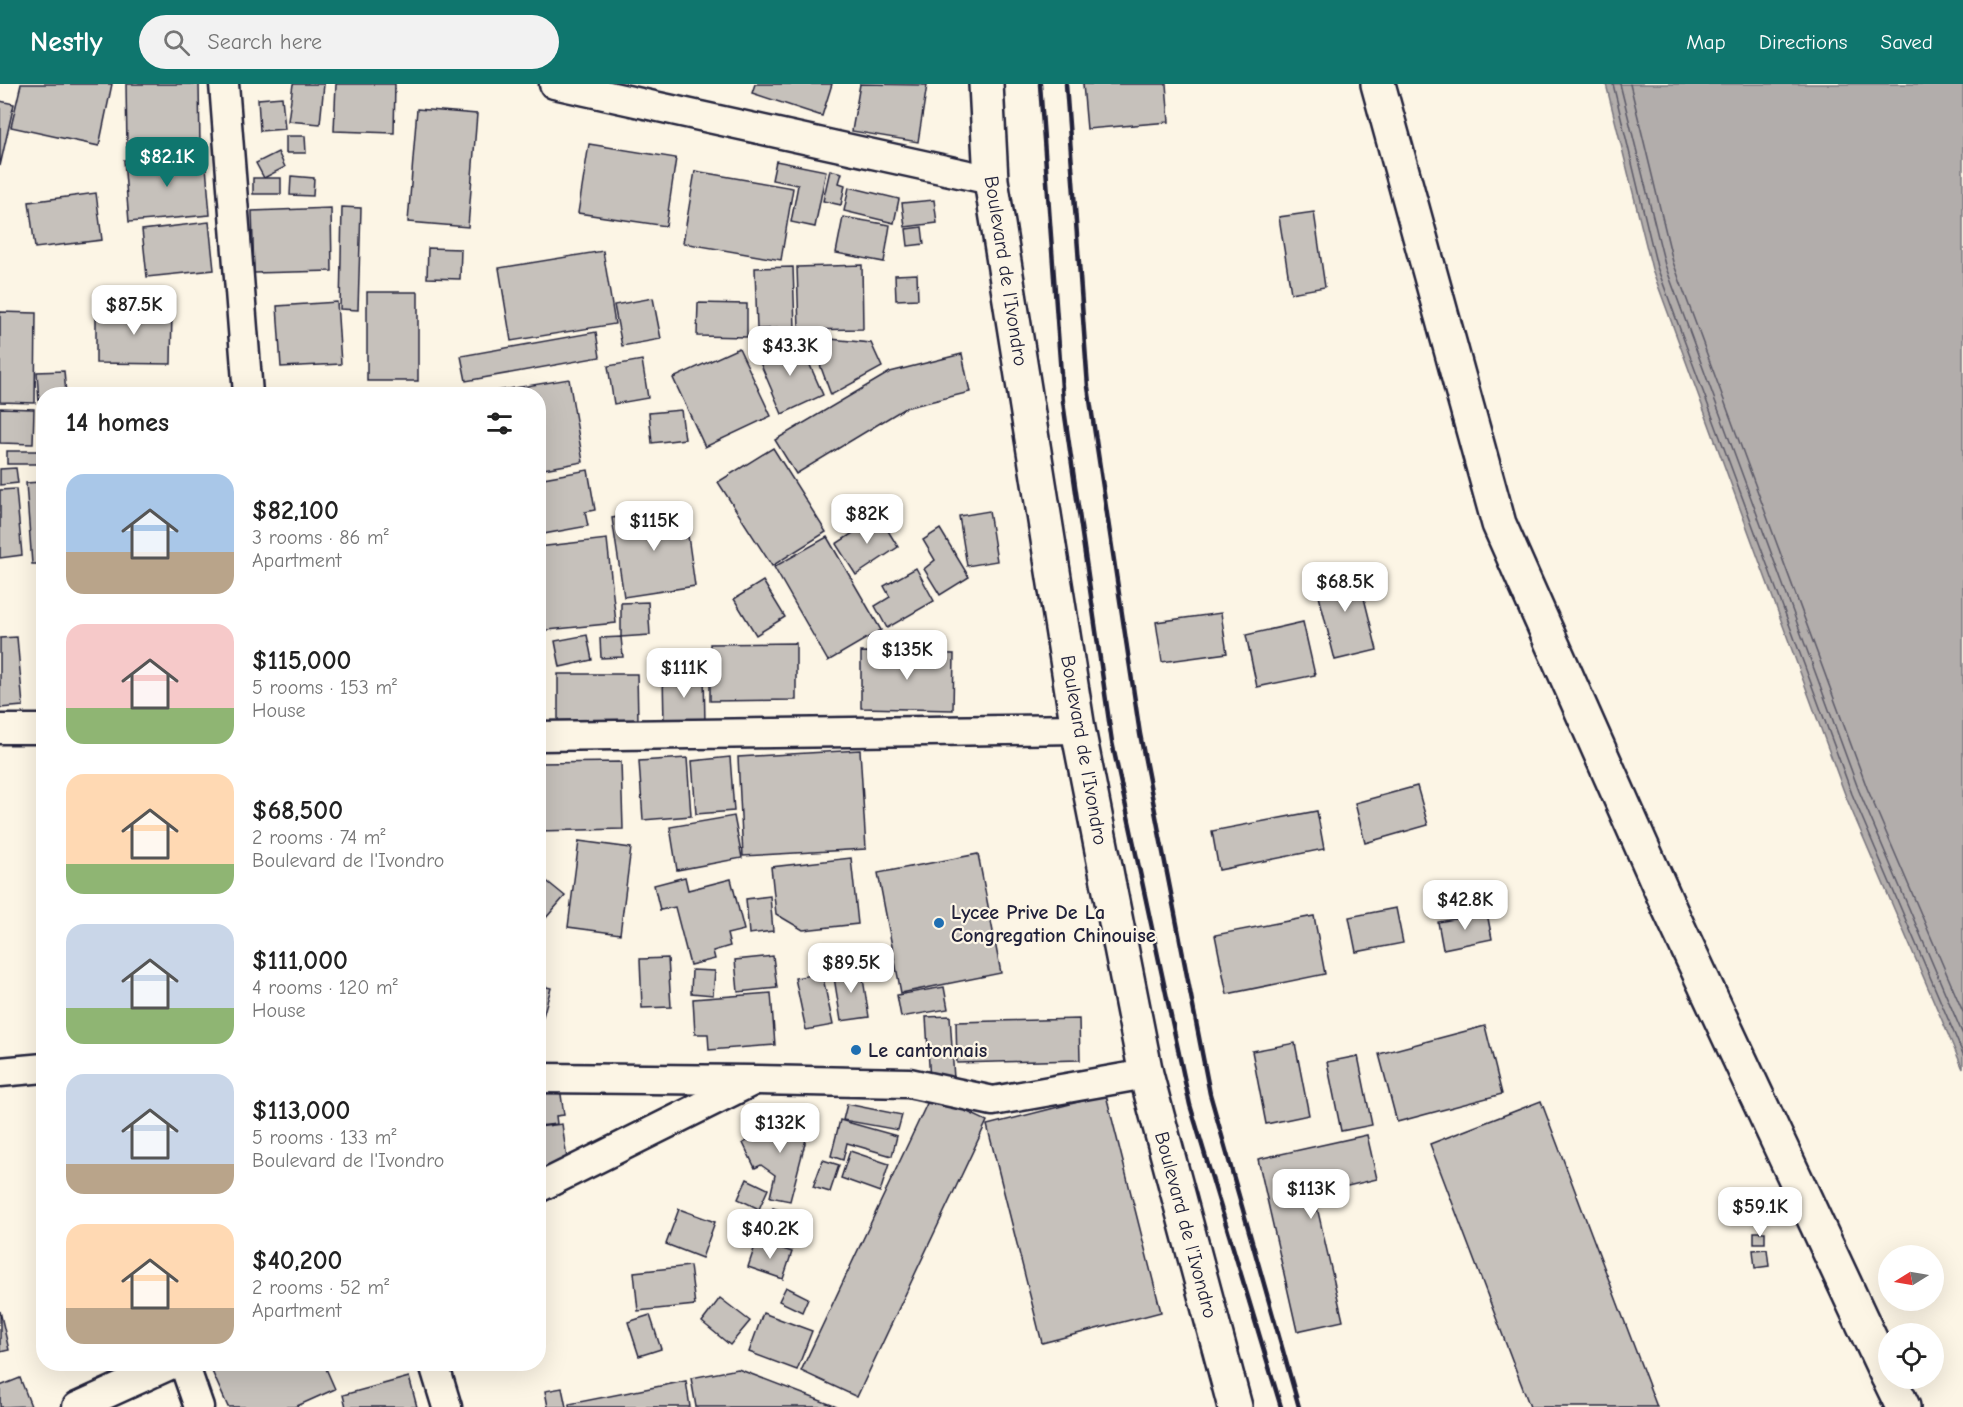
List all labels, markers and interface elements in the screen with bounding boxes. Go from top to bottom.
search box [139,15,559,69]
text: Nestly [30,26,103,58]
icon: search [160,26,193,59]
text: Search here [208,29,322,55]
text: Map [1686,30,1726,54]
text: Directions [1759,30,1848,54]
text: Saved [1881,30,1933,54]
pin: $82.1K [118,137,216,188]
text: $82.1K [140,145,194,168]
street label: Boulevard de l'Ivondro [980,174,1032,368]
pin: $87.5K [85,285,183,336]
text: $87.5K [106,293,162,316]
pin: $43.3K [741,326,839,377]
text: $43.3K [762,334,818,357]
icon: filters [483,407,516,440]
text: 14 homes [66,408,169,438]
pin: $82K [831,494,903,545]
text: $82,100 [252,496,339,526]
icon: home [114,498,186,570]
pin: $115K [612,501,696,552]
text: $82K [845,502,889,525]
text: $115K [629,509,679,532]
text: 3 rooms · 86 m² [252,526,389,549]
text: Apartment [252,549,342,572]
pin: $68.5K [1296,562,1394,613]
text: $68.5K [1316,570,1374,593]
pin: $135K [865,630,949,681]
text: $135K [881,638,933,661]
text: $115,000 [252,646,351,676]
icon: home [114,648,186,720]
pin: $111K [642,648,726,699]
street label: Boulevard de l'Ivondro [1056,653,1112,847]
text: $111K [661,656,707,679]
text: 5 rooms · 153 m² [252,676,397,699]
text: House [252,699,306,722]
text: $68,500 [252,796,343,826]
icon: home [114,798,186,870]
text: 2 rooms · 74 m² [252,826,385,849]
text: Boulevard de l'Ivondro [252,849,444,872]
pin: $42.8K [1416,880,1514,931]
text: $42.8K [1437,888,1493,911]
place label: Lycee Prive De La Congregation Chinouise [951,901,1156,947]
marker: Lycee Prive De La Congregation Chinouise [932,916,946,930]
pin: $89.5K [802,943,900,994]
text: $111,000 [252,946,348,976]
icon: home [114,948,186,1020]
text: $89.5K [822,951,880,974]
text: 4 rooms · 120 m² [252,976,398,999]
text: House [252,999,306,1022]
place label: Le cantonnais [868,1039,987,1062]
marker: Le cantonnais [849,1043,863,1057]
text: $113,000 [252,1096,351,1126]
icon: home [114,1098,186,1170]
pin: $132K [738,1103,822,1154]
text: $132K [755,1111,805,1134]
text: 5 rooms · 133 m² [252,1126,396,1149]
street label: Boulevard de l'Ivondro [1150,1129,1222,1321]
text: Boulevard de l'Ivondro [252,1149,444,1172]
pin: $113K [1269,1169,1353,1220]
text: $113K [1287,1177,1335,1200]
pin: $59.1K [1711,1187,1809,1238]
text: $59.1K [1732,1195,1788,1218]
pin: $40.2K [721,1209,819,1260]
text: $40.2K [741,1217,799,1240]
north arrow [1878,1245,1944,1311]
map controls [1878,1245,1944,1389]
text: $40,200 [252,1246,342,1276]
icon: home [114,1248,186,1320]
text: 2 rooms · 52 m² [252,1276,389,1299]
text: Apartment [252,1299,342,1322]
button: locate [1878,1323,1944,1389]

